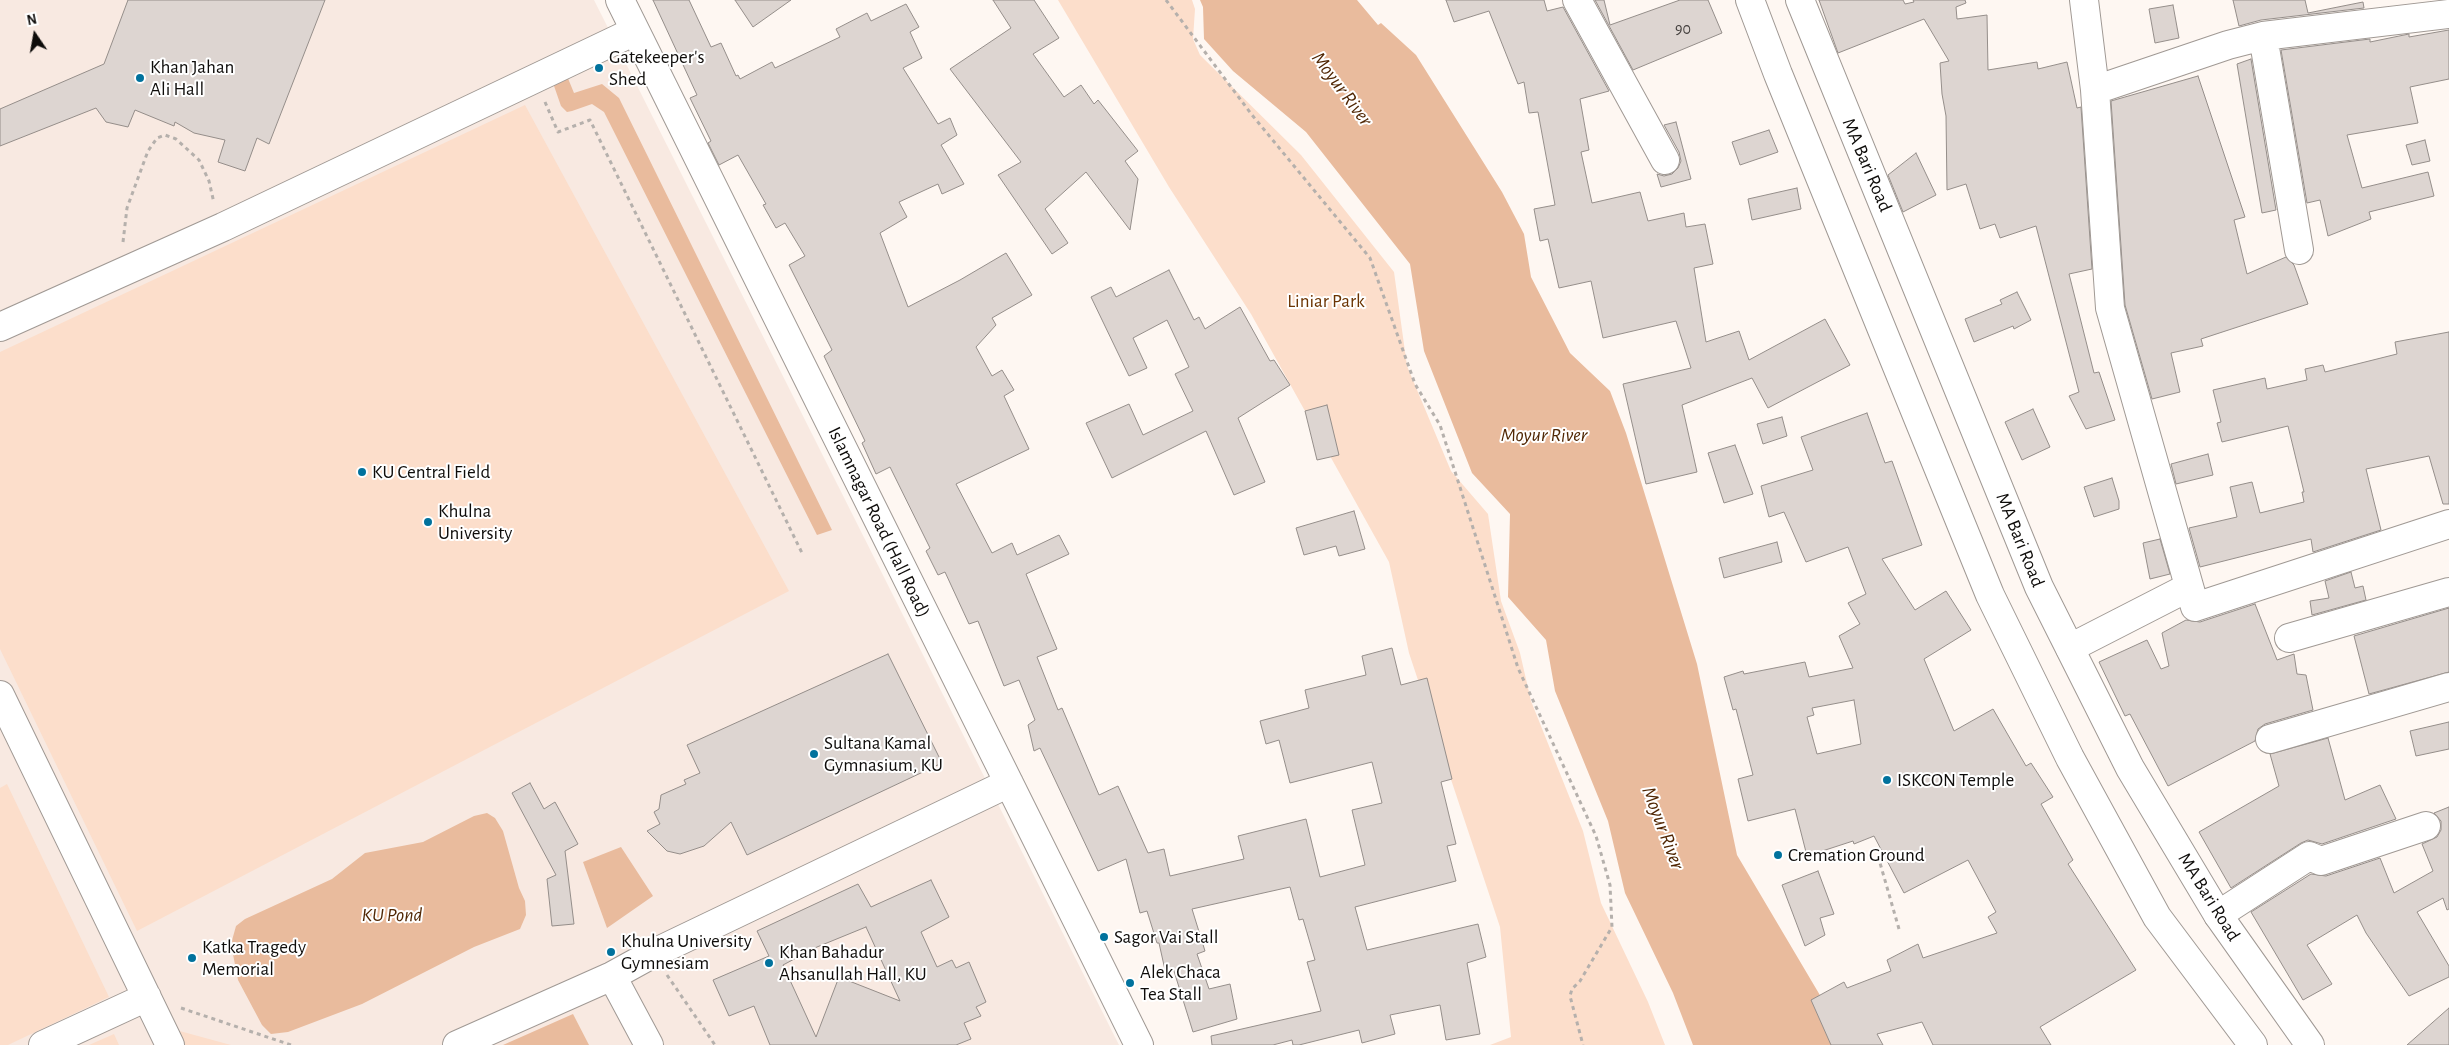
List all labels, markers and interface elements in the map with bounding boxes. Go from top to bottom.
north arrow [10,10,60,60]
text: N [26,12,38,28]
house number: 90 [1675,19,1691,39]
place label: Gatekeeper's Shed [609,46,705,90]
water label: Moyur River [1306,47,1378,131]
place label: Khan Jahan Ali Hall [150,56,234,100]
marker: Gatekeeper's Shed [593,62,605,74]
marker: Khan Jahan Ali Hall [134,72,146,84]
street label: MA Bari Road [1837,115,1897,215]
park label: Liniar Park [1287,290,1365,312]
street label: Islamnagar Road (Hall Road) [823,423,935,621]
water label: Moyur River [1501,423,1587,447]
place label: KU Central Field [372,461,490,483]
marker: KU Central Field [356,466,368,478]
street label: MA Bari Road [1991,490,2049,590]
place label: Khulna University [438,500,512,544]
marker: Khulna University [422,516,434,528]
place label: Sultana Kamal Gymnasium, KU [824,732,943,776]
marker: Sultana Kamal Gymnasium, KU [808,748,820,760]
place label: ISKCON Temple [1897,769,2014,791]
marker: ISKCON Temple [1881,774,1893,786]
water label: Moyur River [1636,783,1690,873]
place label: Cremation Ground [1788,844,1925,866]
marker: Cremation Ground [1772,849,1784,861]
street label: MA Bari Road [2173,849,2245,945]
water label: KU Pond [362,903,422,927]
place label: Sagor Vai Stall [1114,926,1218,948]
place label: Khulna University Gymnesiam [621,930,752,974]
marker: Sagor Vai Stall [1098,931,1110,943]
place label: Katka Tragedy Memorial [202,936,306,980]
place label: Khan Bahadur Ahsanullah Hall, KU [779,941,927,985]
marker: Khulna University Gymnesiam [605,946,617,958]
marker: Katka Tragedy Memorial [186,952,198,964]
marker: Khan Bahadur Ahsanullah Hall, KU [763,957,775,969]
place label: Alek Chaca Tea Stall [1140,961,1221,1005]
marker: Alek Chaca Tea Stall [1124,977,1136,989]

